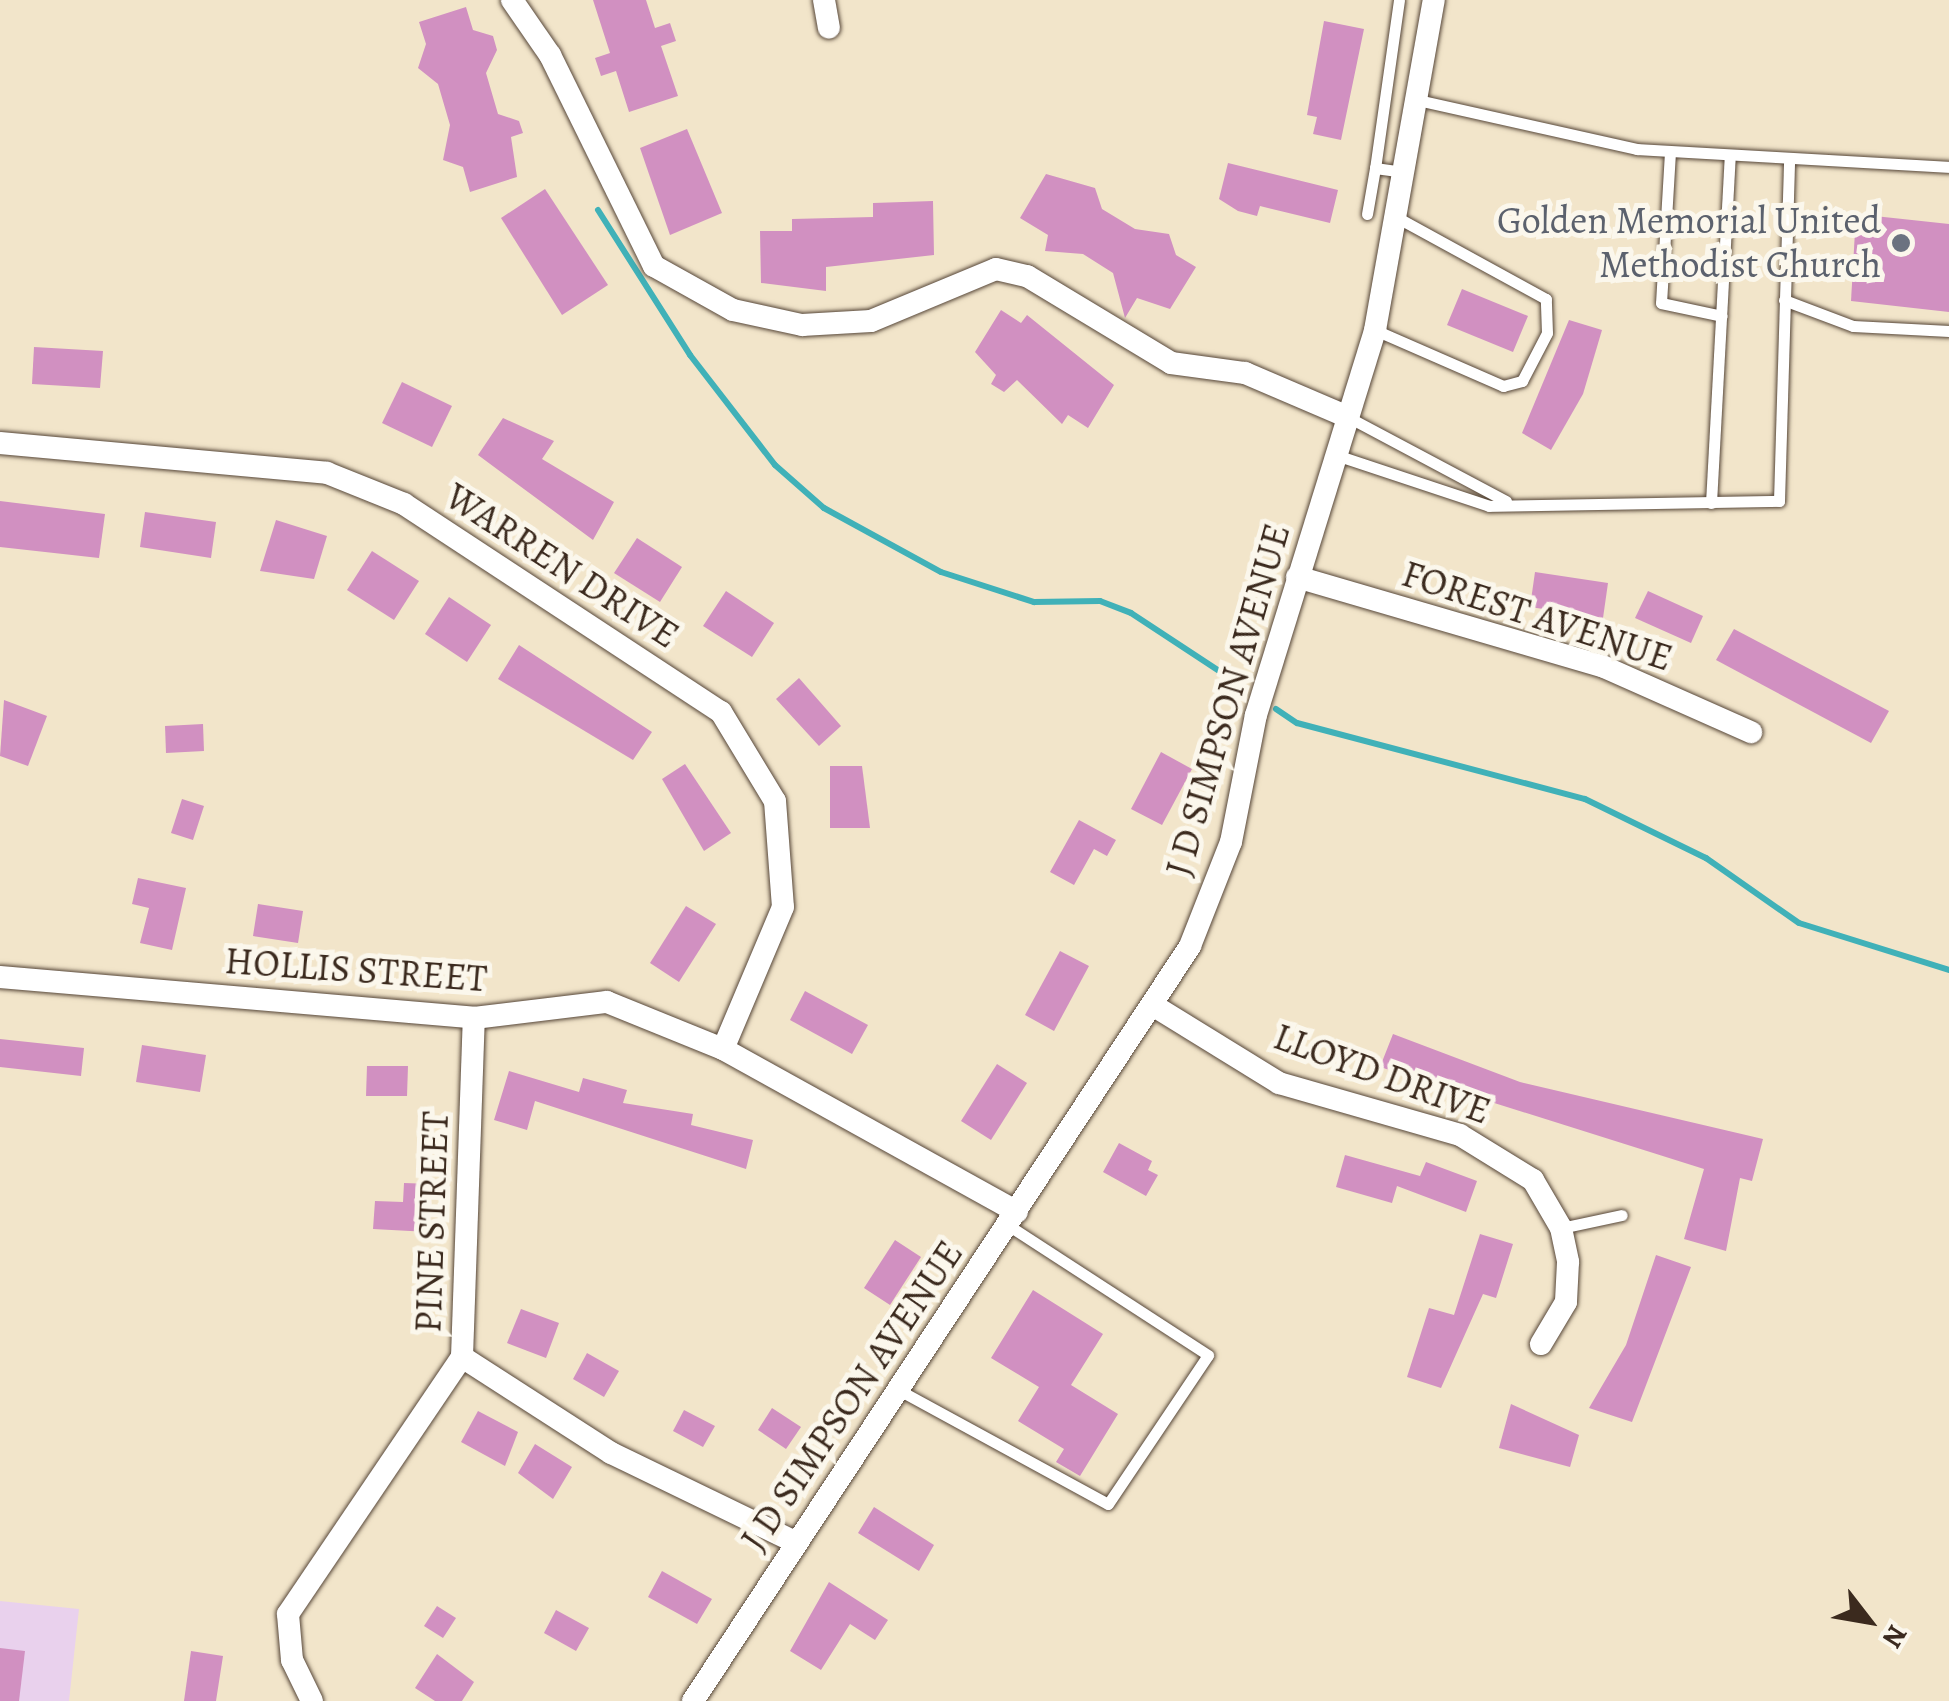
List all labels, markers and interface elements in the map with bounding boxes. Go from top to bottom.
place label: Golden Memorial United Methodist Church [1497,198,1881,288]
marker: Golden Memorial United Methodist Church [1890,232,1912,254]
street label: WARREN DRIVE [437,474,687,658]
street label: J D SIMPSON AVENUE [1156,519,1300,881]
street label: FOREST AVENUE [1396,551,1678,681]
street label: HOLLIS STREET [223,938,489,1002]
street label: LLOYD DRIVE [1267,1014,1497,1134]
street label: PINE STREET [405,1110,459,1334]
street label: J D SIMPSON AVENUE [731,1232,973,1560]
north arrow [1819,1571,1919,1671]
text: N [1873,1618,1916,1655]

